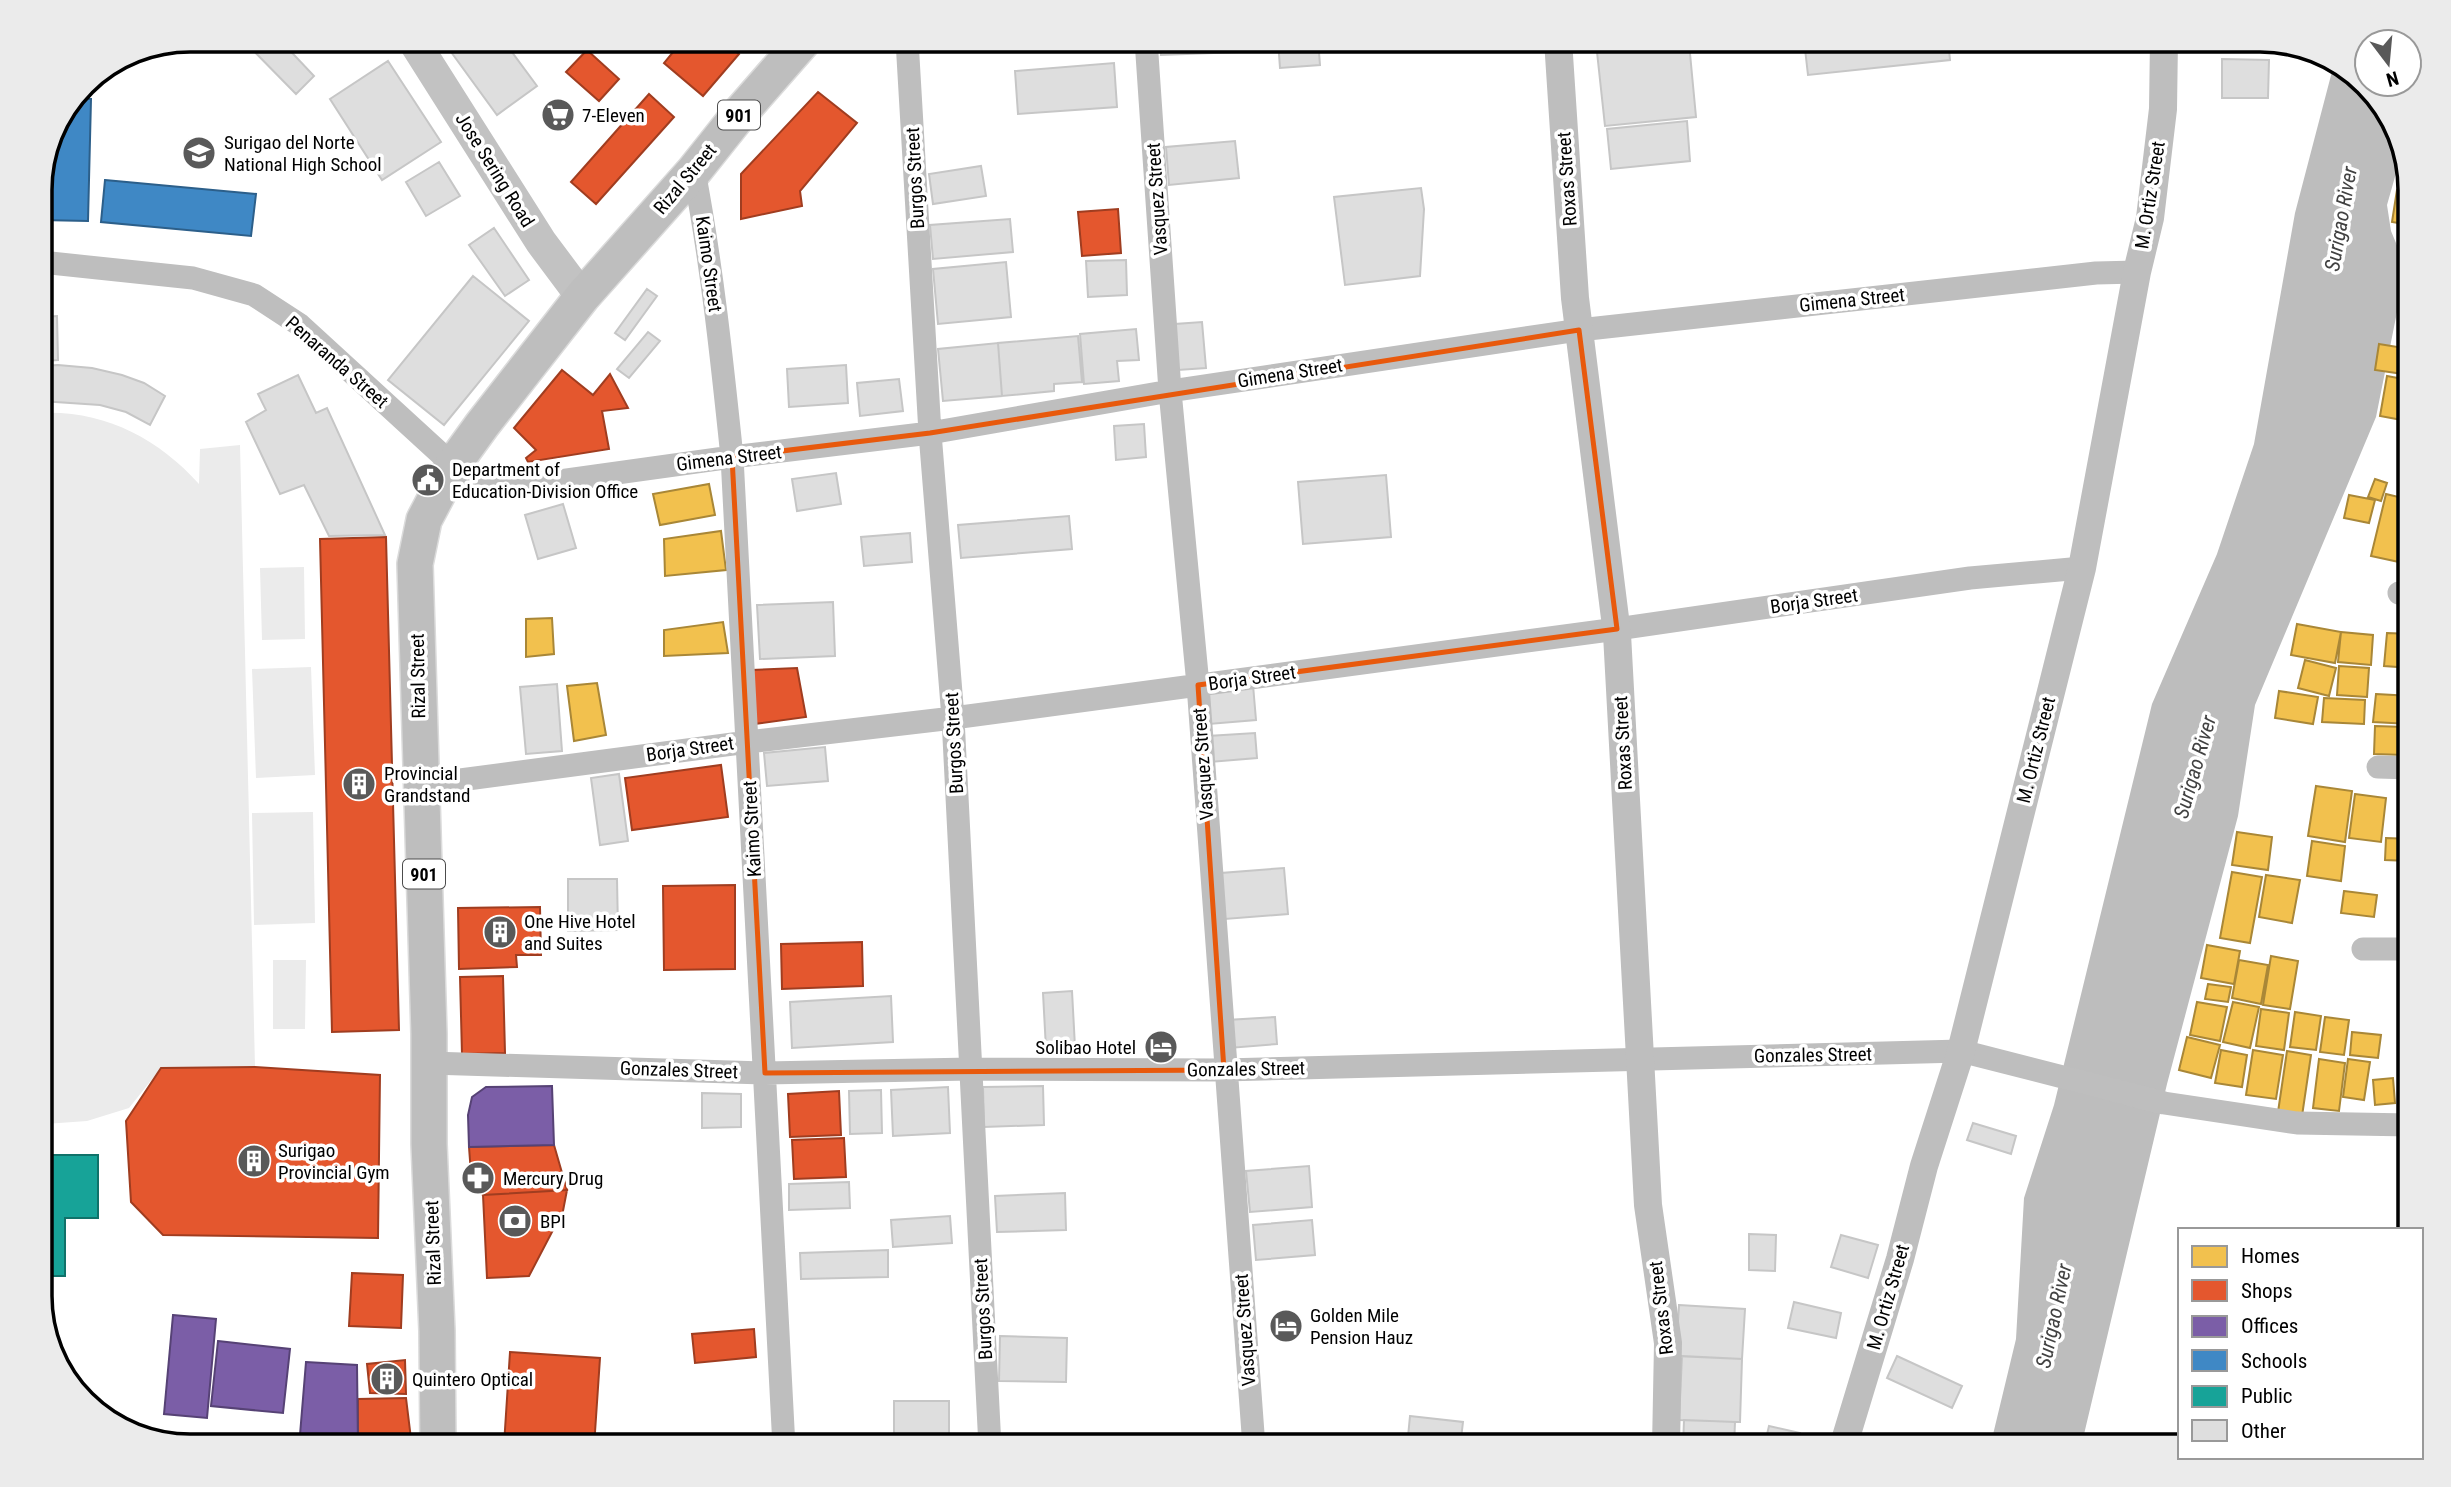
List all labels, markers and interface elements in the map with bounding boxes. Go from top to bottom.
north arrow [2353,28,2423,98]
text: N [2384,66,2401,92]
supermarket icon: 7-Eleven [539,96,577,134]
road number: 901 [718,100,760,130]
place label: 7-Eleven [582,104,645,127]
street label: Jose Sering Road [451,109,539,231]
street label: Burgos Street [901,127,929,229]
place label: Surigao del Norte National High School [224,131,382,176]
street label: Roxas Street [1552,131,1582,227]
school or university icon: Surigao del Norte National High School [180,134,218,172]
street label: Rizal Street [649,139,721,219]
street label: M. Ortiz Street [2130,140,2170,250]
street label: Vasquez Street [1142,142,1172,256]
water label: Surigao River [2320,164,2362,273]
street label: Kaimo Street [691,215,727,313]
street label: Gimena Street [1798,283,1906,317]
street label: Penaranda Street [281,311,393,413]
street label: Gimena Street [1236,353,1344,393]
street label: Gimena Street [675,440,783,476]
place label: Department of Education-Division Office [452,458,638,503]
public building icon: Department of Education-Division Office [409,461,447,499]
street label: Borja Street [1769,583,1859,619]
street label: Rizal Street [406,633,430,719]
street label: Borja Street [1207,660,1297,696]
street label: Burgos Street [940,692,968,794]
street label: Roxas Street [1609,695,1637,791]
street label: M. Ortiz Street [2012,695,2060,805]
street label: Vasquez Street [1188,707,1218,821]
water label: Surigao River [2169,712,2221,821]
street label: Borja Street [645,731,735,767]
place label: Provincial Grandstand [384,762,470,807]
building icon: Provincial Grandstand [340,765,378,803]
street label: Kaimo Street [738,780,766,878]
road number: 901 [403,860,445,888]
place label: One Hive Hotel and Suites [524,910,636,955]
building icon: One Hive Hotel and Suites [481,913,519,951]
hotel icon: Solibao Hotel [1142,1028,1180,1066]
place label: Solibao Hotel [1035,1036,1136,1059]
street label: Gonzales Street [1754,1042,1872,1068]
street label: Gonzales Street [620,1056,738,1084]
street label: Gonzales Street [1187,1056,1305,1082]
place label: Surigao Provincial Gym [278,1139,390,1184]
building icon: Surigao Provincial Gym [235,1142,273,1180]
pharmacy icon: Mercury Drug [459,1159,497,1197]
place label: Mercury Drug [503,1167,603,1190]
street label: Rizal Street [420,1200,446,1286]
bank icon: BPI [496,1202,534,1240]
place label: BPI [540,1210,566,1233]
legend [2178,1228,2423,1459]
street label: M. Ortiz Street [1862,1242,1914,1352]
text: Homes [2241,1244,2300,1268]
street label: Burgos Street [969,1258,997,1360]
street label: Roxas Street [1644,1260,1678,1356]
water label: Surigao River [2031,1261,2077,1370]
street label: Vasquez Street [1230,1273,1260,1387]
text: Shops [2241,1279,2293,1303]
place label: Golden Mile Pension Hauz [1310,1304,1413,1349]
hotel icon: Golden Mile Pension Hauz [1267,1307,1305,1345]
text: Offices [2241,1314,2298,1338]
text: Schools [2241,1349,2307,1373]
building icon: Quintero Optical [368,1360,406,1398]
place label: Quintero Optical [412,1368,533,1391]
text: Public [2241,1384,2293,1408]
text: Other [2241,1419,2286,1443]

